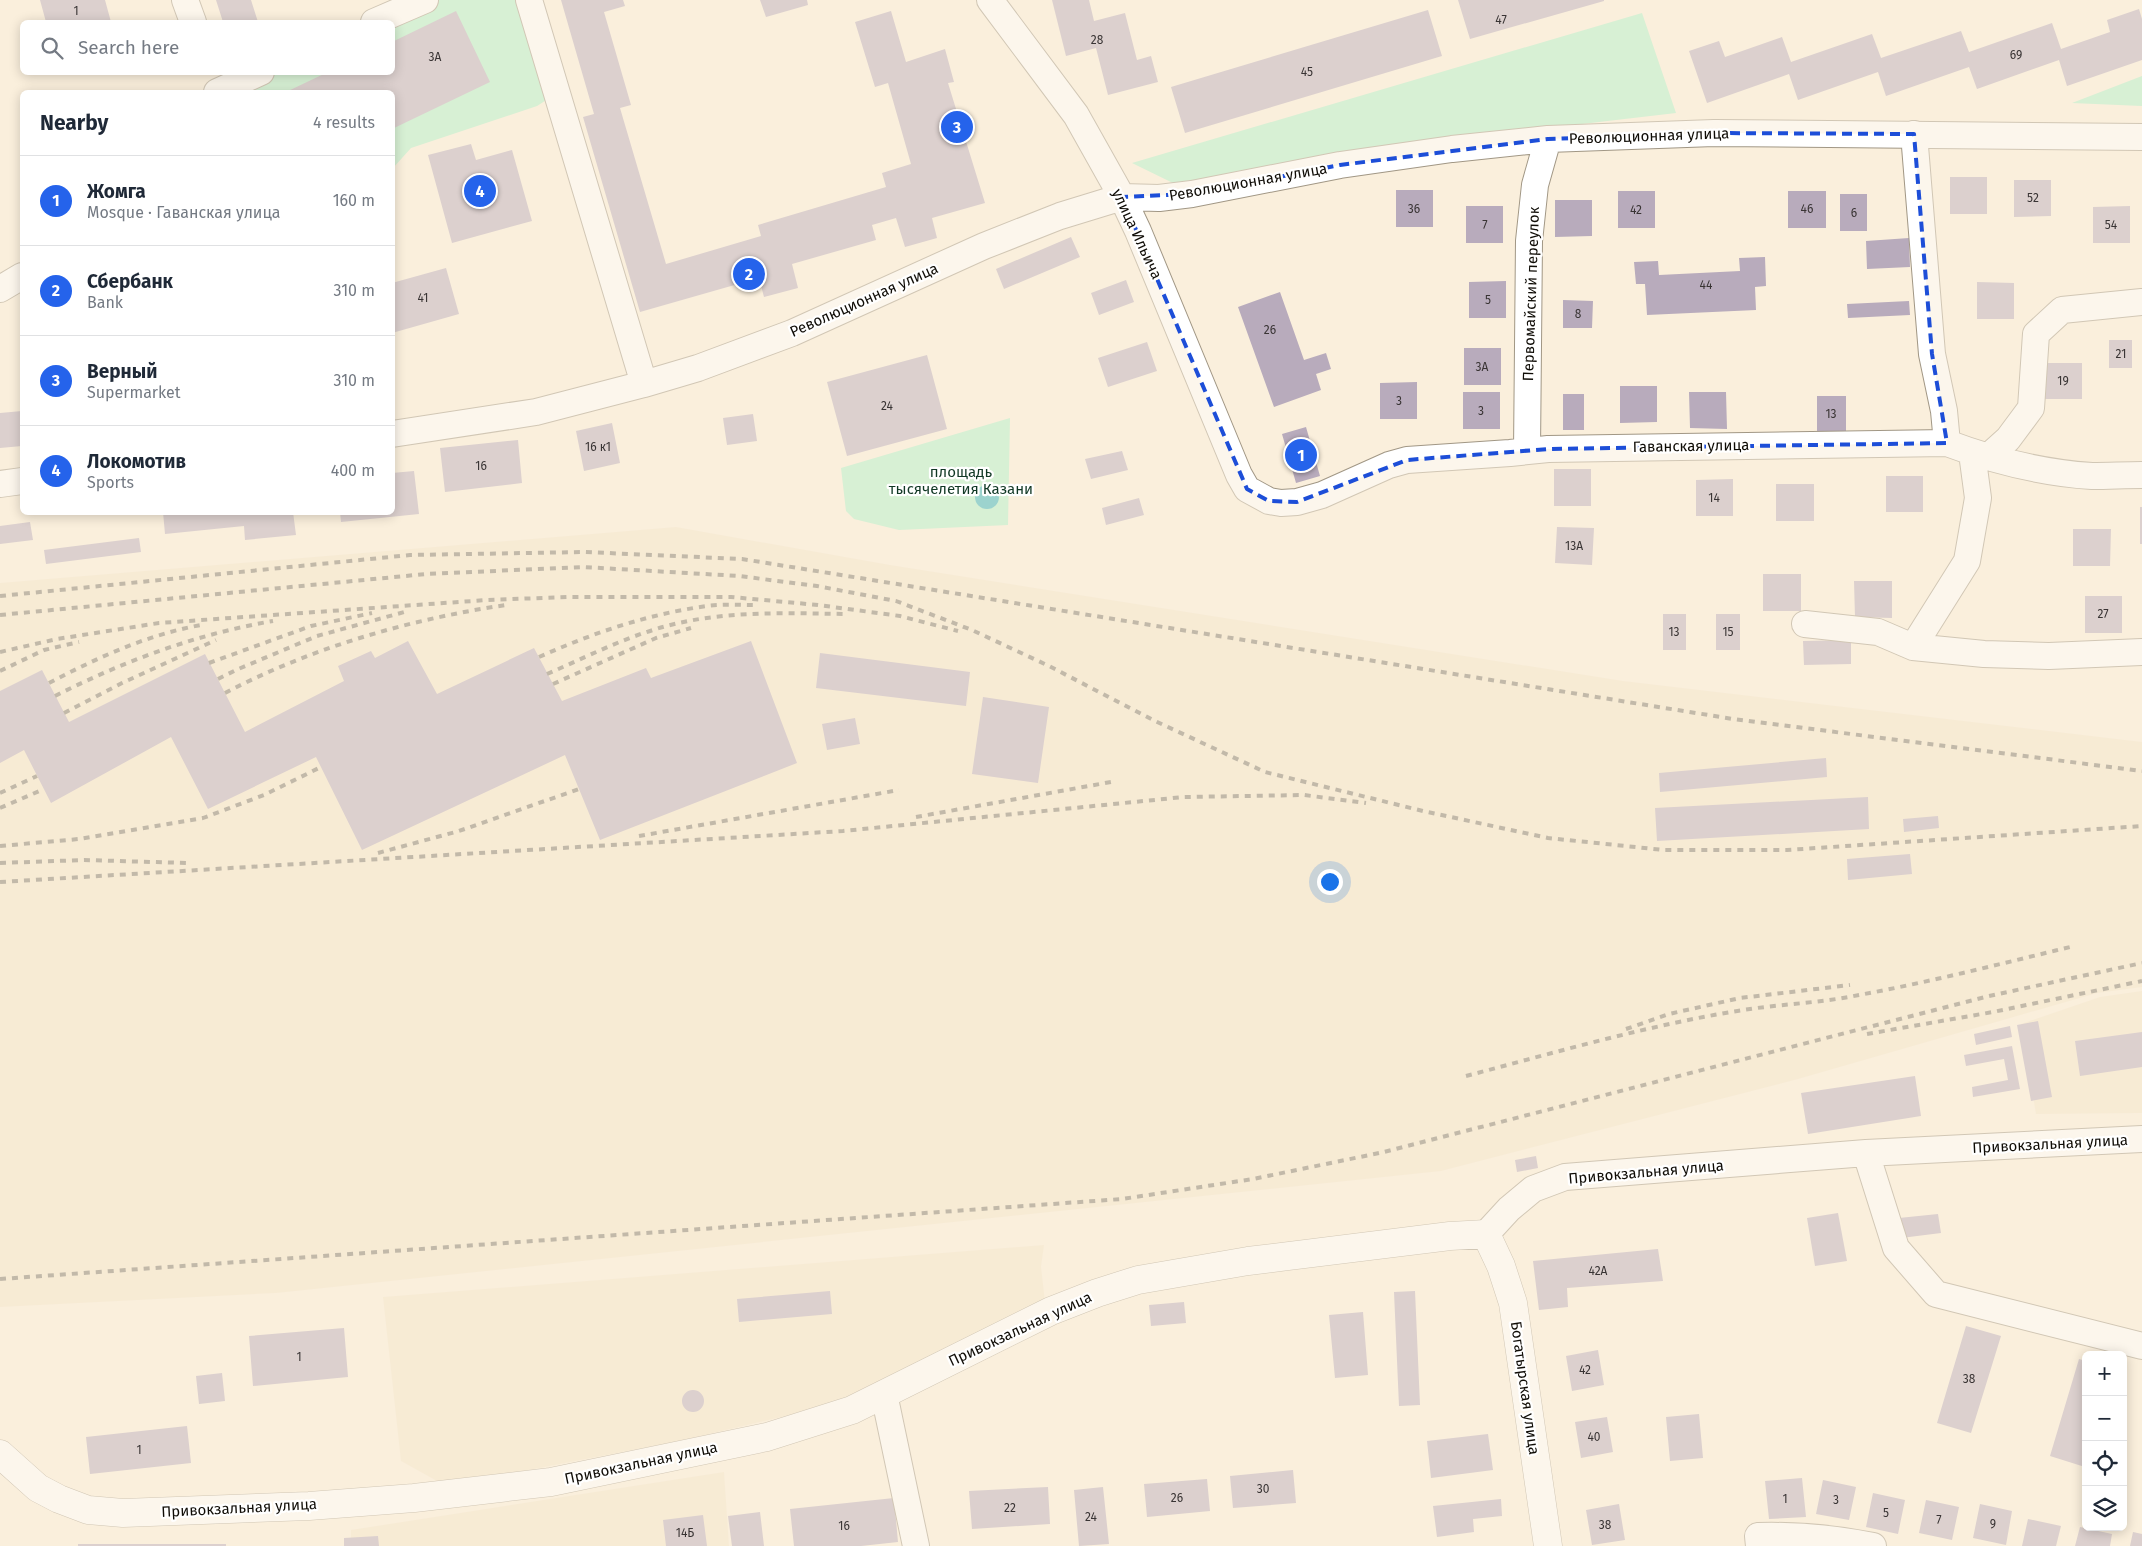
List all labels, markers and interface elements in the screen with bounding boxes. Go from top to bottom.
house number: 1 [73,4,79,18]
house number: 47 [1495,13,1507,27]
search box [20,20,395,75]
house number: 28 [1091,33,1104,47]
icon: search [38,34,66,62]
text: Search here [78,36,179,59]
house number: 69 [2010,48,2022,62]
house number: 3А [429,50,442,64]
house number: 45 [1301,65,1313,79]
pin: 3 [941,108,973,146]
text: Nearby [40,110,108,136]
text: 4 results [313,113,375,132]
street label: Революционная улица [1569,124,1729,148]
street label: Революционная улица [1167,159,1329,205]
pin: 4 [464,172,496,210]
text: Жомга [87,180,146,203]
street label: улица Ильича [1108,186,1166,282]
text: 1 [52,191,60,210]
text: 160 m [333,191,375,210]
house number: 52 [2027,191,2039,205]
house number: 36 [1408,202,1420,216]
house number: 46 [1801,202,1813,216]
text: Mosque · Гаванская улица [87,203,281,222]
house number: 42 [1630,203,1642,217]
street label: Первомайский переулок [1519,206,1543,382]
house number: 6 [1851,206,1857,220]
house number: 7 [1482,218,1488,232]
house number: 54 [2105,218,2118,232]
pin: 2 [733,255,765,293]
street label: Революционная улица [787,259,941,341]
text: Сбербанк [87,270,173,293]
house number: 44 [1700,278,1713,292]
text: 2 [52,281,60,300]
text: 310 m [334,281,375,300]
house number: 41 [418,291,428,305]
text: Bank [87,293,123,312]
house number: 5 [1485,293,1491,307]
house number: 8 [1575,307,1582,321]
house number: 26 [1264,323,1276,337]
house number: 21 [2116,347,2126,361]
text: Верный [87,360,157,383]
house number: 3А [1476,360,1489,374]
text: 3 [52,371,60,390]
text: 310 m [334,371,375,390]
house number: 19 [2057,374,2069,388]
text: Supermarket [87,383,181,402]
house number: 3 [1396,394,1402,408]
house number: 24 [881,399,894,413]
house number: 3 [1478,404,1484,418]
house number: 13 [1825,407,1837,421]
pin: 1 [1285,436,1317,474]
street label: Гаванская улица [1633,436,1749,456]
house number: 16 к1 [585,440,611,454]
text: Локомотив [87,450,186,473]
house number: 16 [475,459,487,473]
text: 4 [51,461,61,480]
text: 400 m [331,461,375,480]
park label: площадь тысячелетия Казани [889,463,1033,498]
text: Sports [87,473,134,492]
house number: 14 [1708,491,1720,505]
house number: 13А [1565,539,1583,553]
house number: 27 [2097,607,2109,621]
house number: 13 [1668,625,1680,639]
house number: 15 [1722,625,1734,639]
your location [1317,869,1343,895]
street label: Привокзальная улица [1972,1131,2128,1157]
street label: Привокзальная улица [1568,1156,1724,1188]
house number: 42А [1589,1264,1608,1278]
street label: Привокзальная улица [946,1288,1094,1370]
street label: Богатырская улица [1507,1320,1543,1456]
house number: 1 [296,1350,302,1364]
map controls [2082,1351,2127,1531]
button: + [2082,1351,2127,1396]
house number: 42 [1579,1363,1591,1377]
house number: 38 [1963,1372,1976,1386]
button: − [2082,1396,2127,1441]
house number: 40 [1587,1430,1601,1444]
street label: Привокзальная улица [563,1438,719,1488]
button: locate [2082,1441,2127,1486]
house number: 1 [136,1443,142,1457]
house number: 30 [1257,1482,1270,1496]
button: layers [2082,1486,2127,1531]
house number: 26 [1171,1491,1183,1505]
house number: 1 [1782,1492,1788,1506]
house number: 3 [1833,1493,1839,1507]
street label: Привокзальная улица [161,1495,317,1521]
house number: 22 [1004,1501,1016,1515]
house number: 5 [1883,1506,1889,1520]
house number: 24 [1085,1510,1098,1524]
house number: 7 [1936,1513,1942,1527]
house number: 9 [1990,1517,1996,1531]
house number: 38 [1599,1518,1612,1532]
house number: 16 [838,1519,850,1533]
house number: 14Б [676,1526,694,1540]

